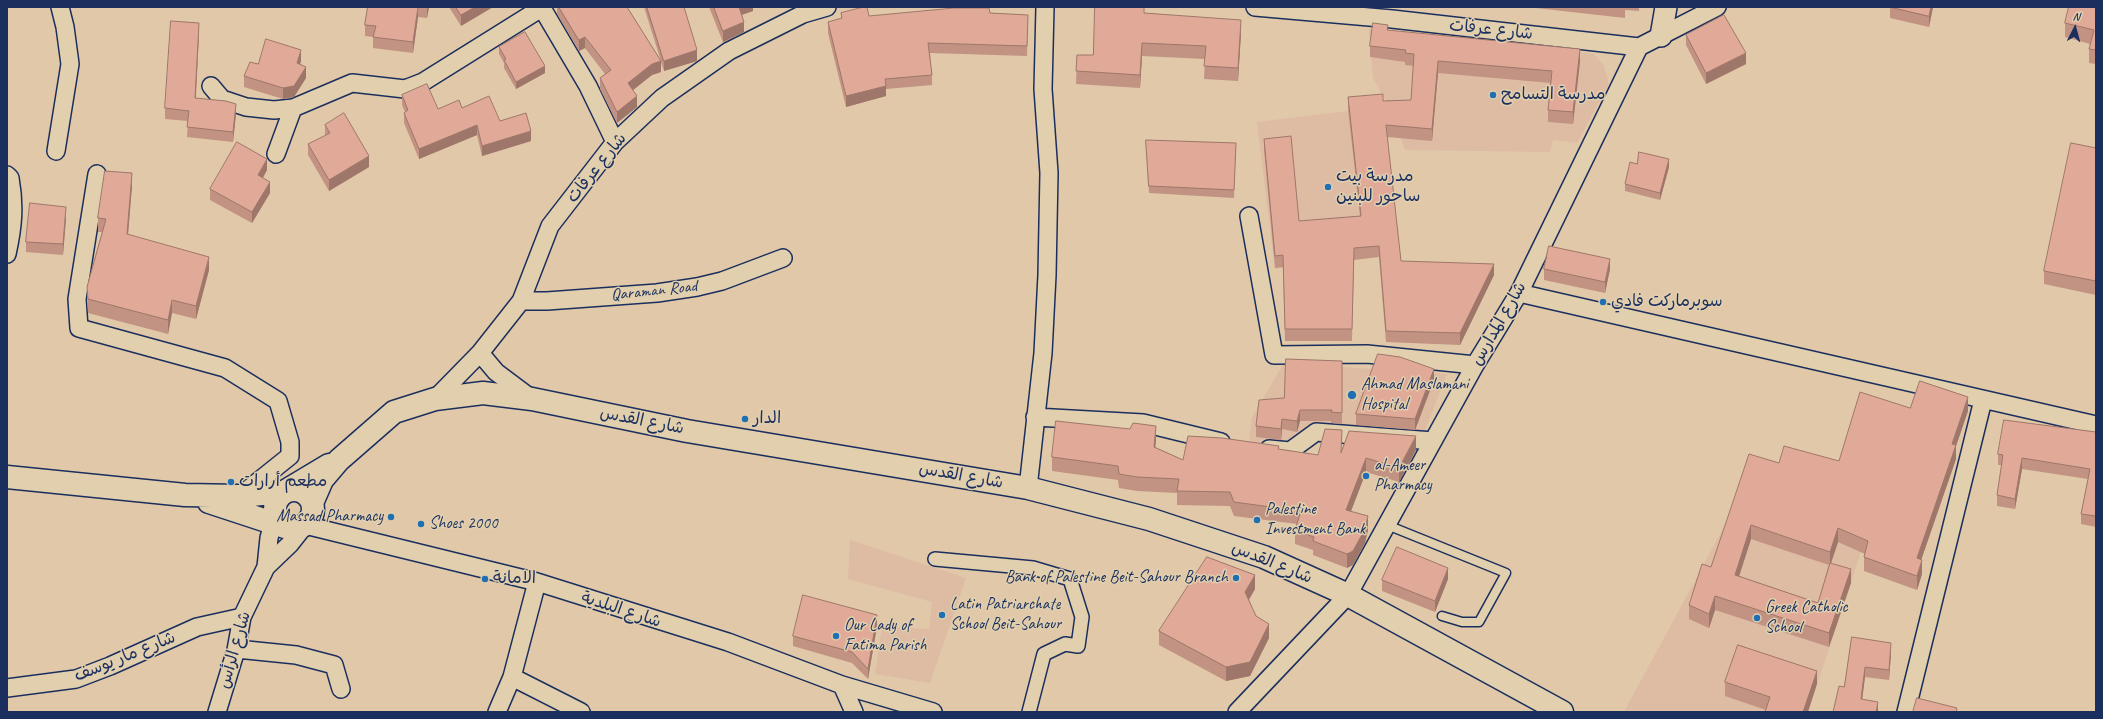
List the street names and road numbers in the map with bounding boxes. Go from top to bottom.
street label: شارع عرفات [1448,15,1534,45]
street label: شارع عرفات [563,129,631,207]
street label: Qaraman Road [610,276,698,306]
street label: شارع المدارس [1467,279,1531,369]
street label: شارع القدس [598,403,686,439]
street label: شارع القدس [917,459,1005,493]
street label: شارع القدس [1229,538,1315,588]
street label: شارع البلدية [578,587,664,633]
street label: شارع الرأس [214,609,256,691]
street label: شارع مار يوسف [71,627,179,687]

